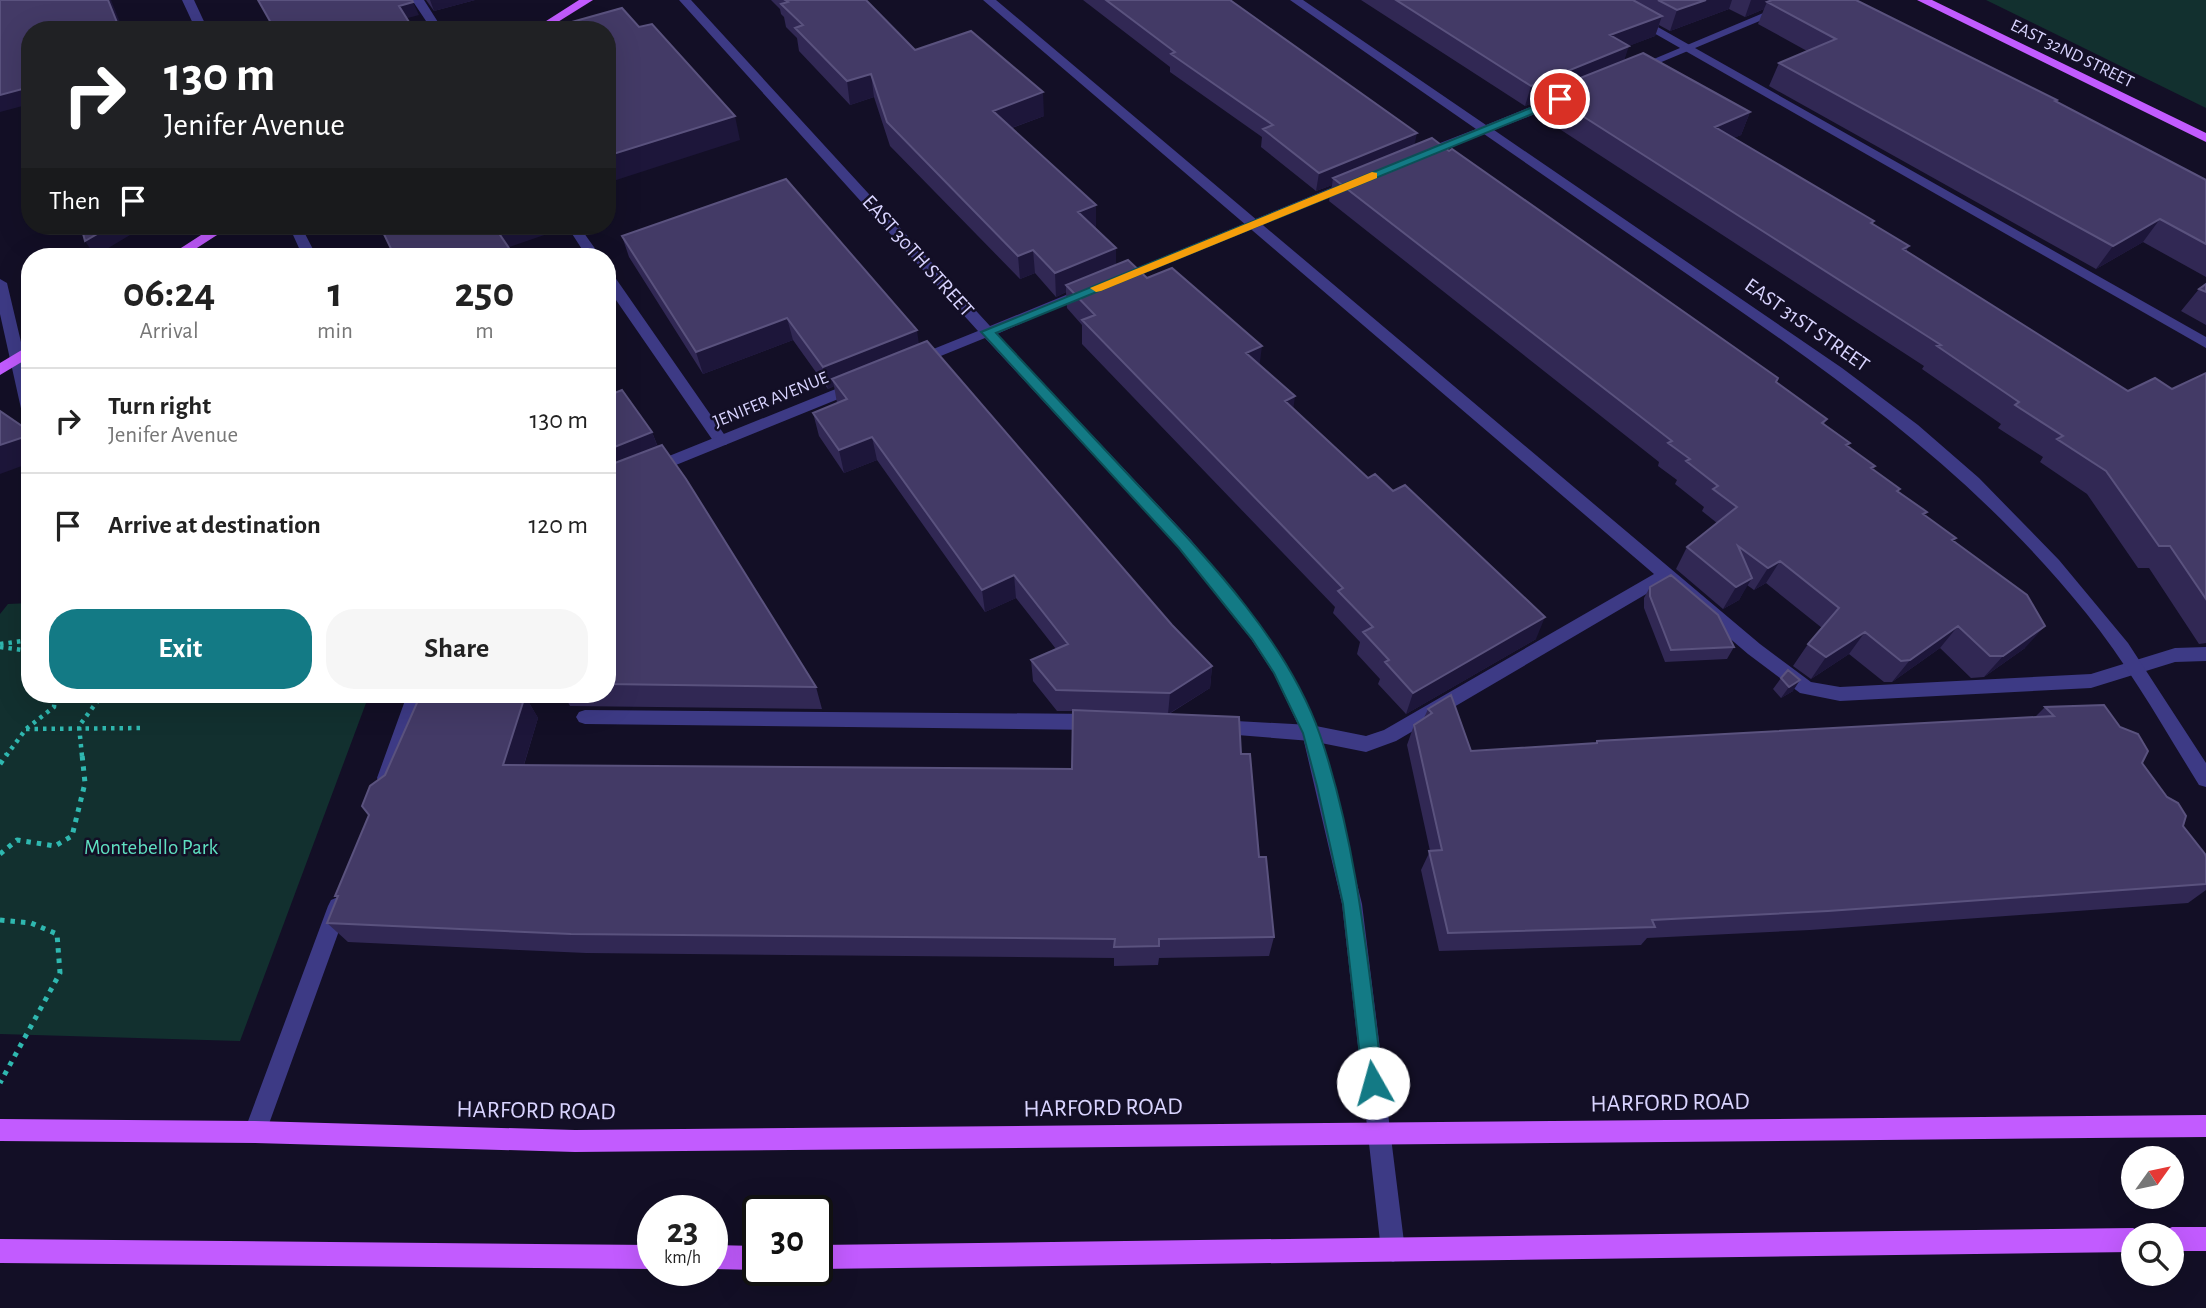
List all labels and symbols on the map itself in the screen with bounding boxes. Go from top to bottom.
street label: EAST 32ND STREET [2007,16,2137,92]
pin [1530,69,1590,129]
street label: EAST 30TH STREET [858,191,978,321]
street label: EAST 31ST STREET [1741,274,1873,376]
street label: JENIFER AVENUE [711,369,831,431]
park label: Montebello Park [84,837,218,858]
position arrow [1336,1046,1410,1120]
street label: HARFORD ROAD [1590,1090,1750,1116]
street label: HARFORD ROAD [1023,1095,1183,1121]
street label: HARFORD ROAD [456,1098,616,1124]
north arrow [2121,1146,2184,1209]
speed limit sign: 30 [742,1195,833,1286]

